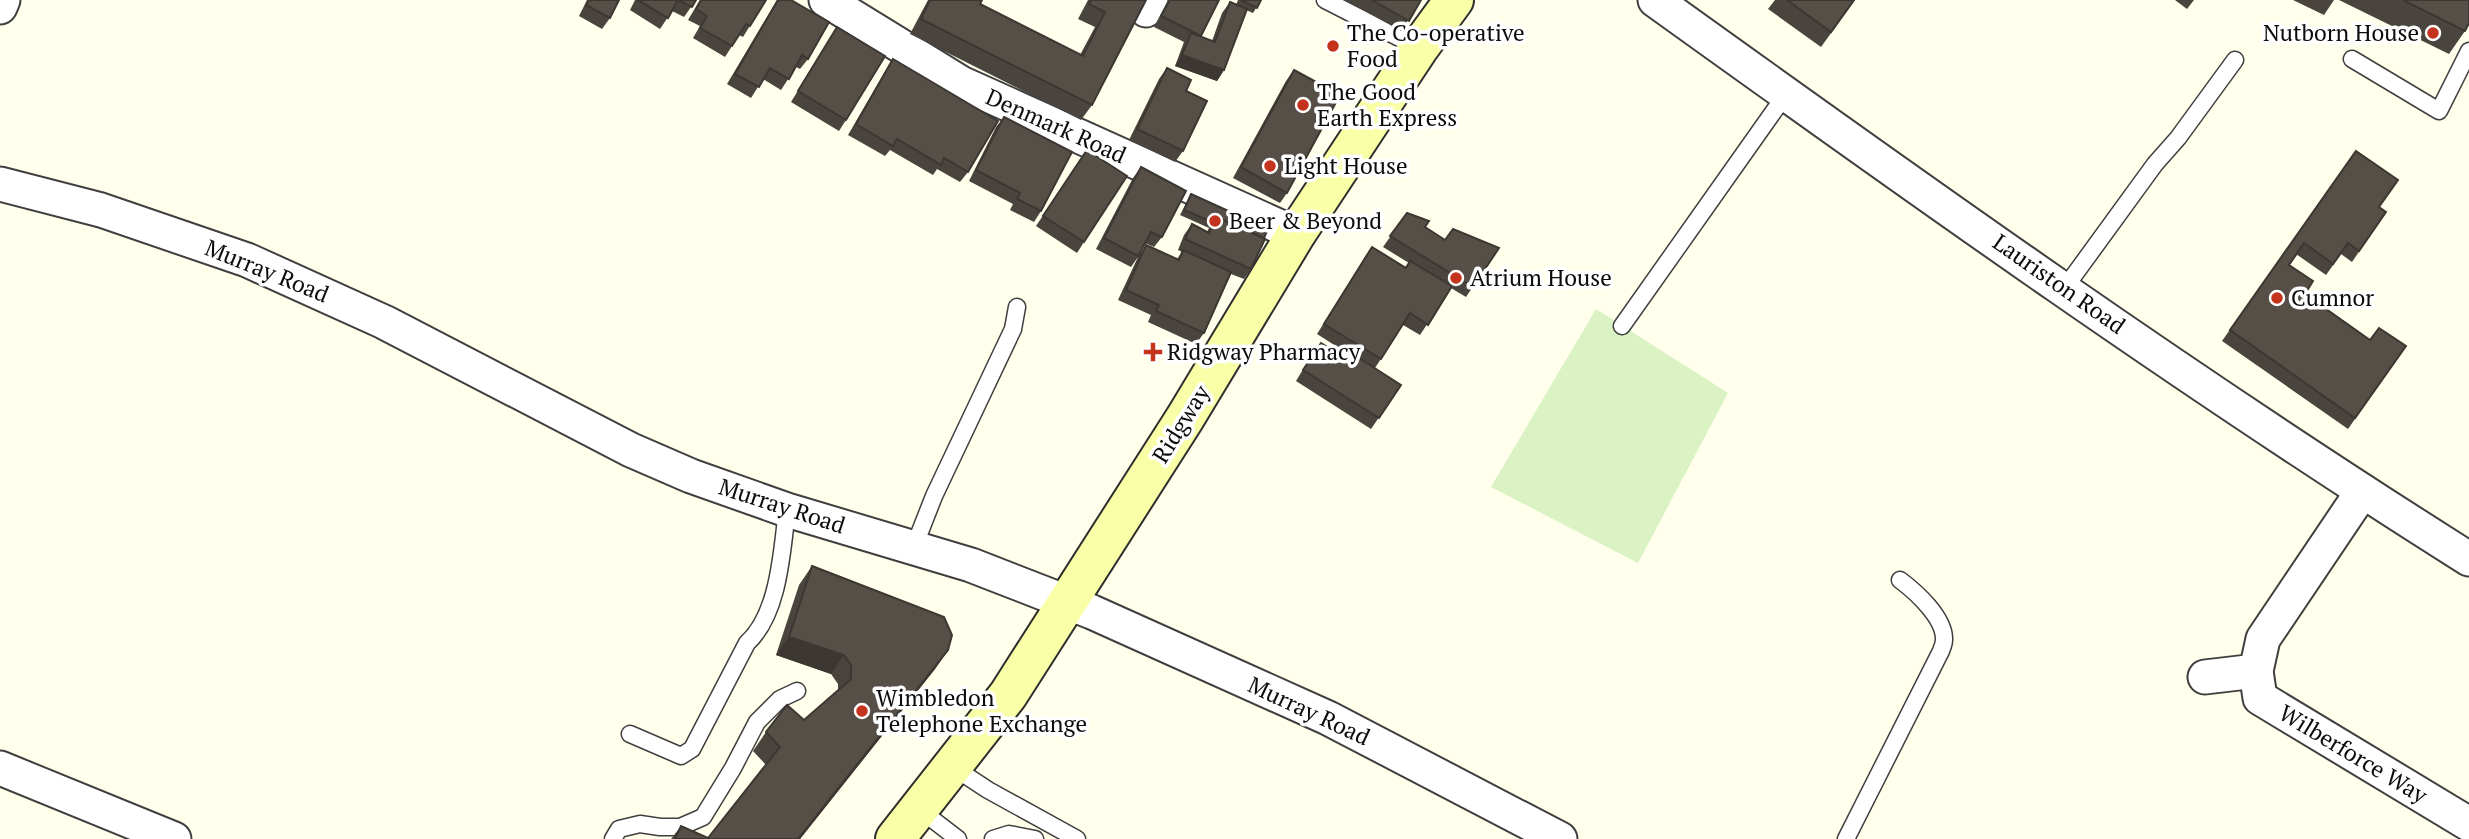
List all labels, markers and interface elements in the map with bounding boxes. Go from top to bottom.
place label: The Co-operative Food [1347,17,1525,74]
place label: Nutborn House [2263,17,2419,48]
marker: Nutborn House [2425,25,2441,41]
marker: The Co-operative Food [1325,38,1341,54]
place label: The Good Earth Express [1317,76,1457,133]
street label: Denmark Road [981,81,1131,170]
marker: The Good Earth Express [1295,97,1311,113]
place label: Light House [1284,150,1407,181]
marker: Light House [1262,158,1278,174]
place label: Beer & Beyond [1229,205,1382,236]
marker: Beer & Beyond [1207,213,1223,229]
street label: Lauriston Road [1987,226,2132,341]
street label: Murray Road [201,232,334,310]
place label: Atrium House [1470,262,1612,293]
marker: Atrium House [1448,270,1464,286]
place label: Cumnor [2291,282,2374,313]
marker: Cumnor [2269,290,2285,306]
place label: Ridgway Pharmacy [1167,336,1361,367]
marker: Ridgway Pharmacy [1145,344,1161,360]
street label: Ridgway [1145,379,1217,469]
street label: Murray Road [715,471,849,541]
street label: Murray Road [1243,669,1375,752]
place label: Wimbledon Telephone Exchange [876,682,1087,739]
street label: Wilberforce Way [2273,697,2434,810]
marker: Wimbledon Telephone Exchange [854,703,870,719]

